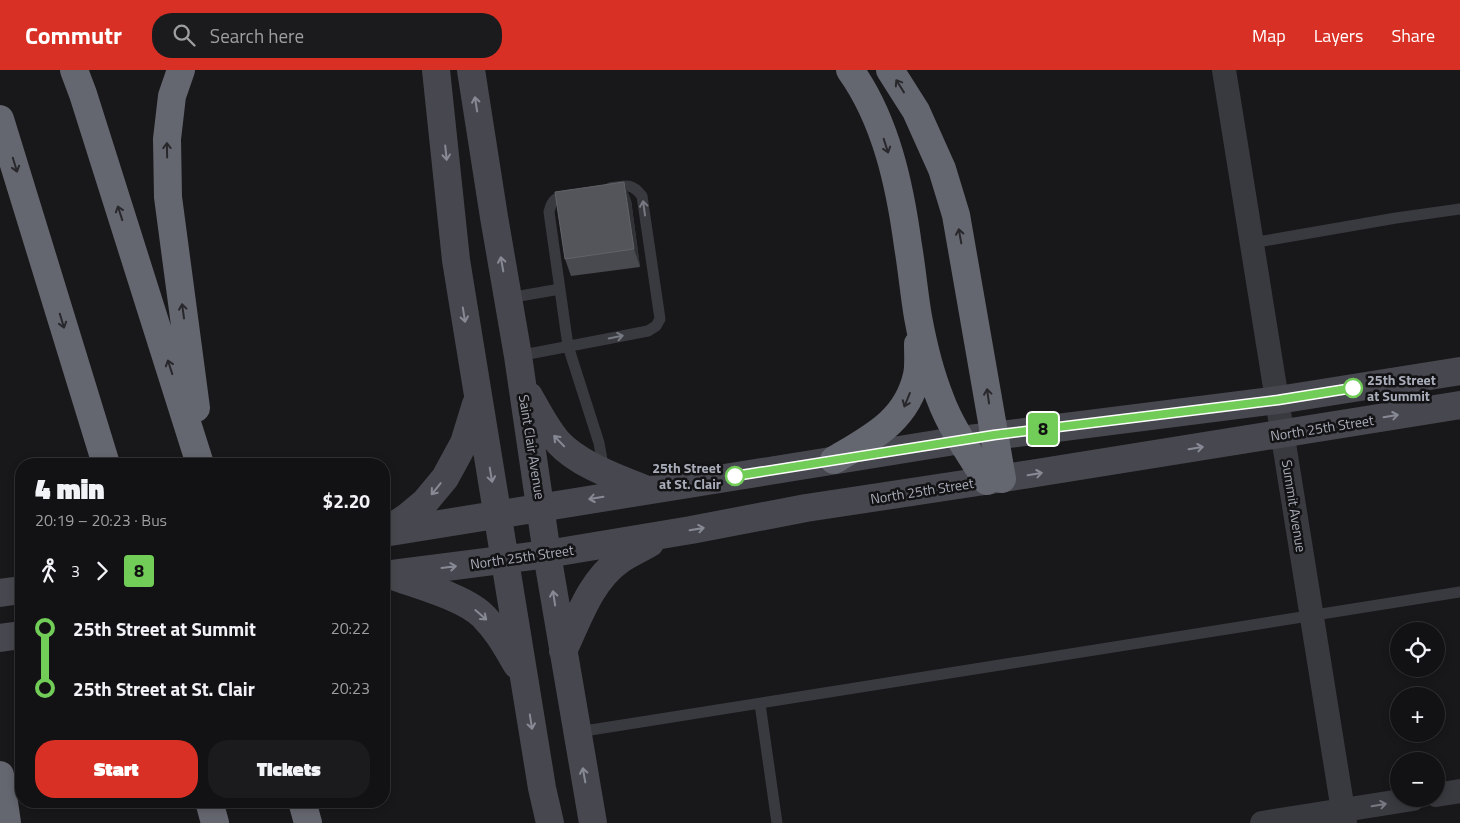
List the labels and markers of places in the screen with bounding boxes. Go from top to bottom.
place label: 25th Street at Summit [1367,369,1436,406]
marker: 25th Street at Summit [1343,378,1363,398]
place label: 25th Street at St. Clair [652,457,721,494]
marker: 25th Street at St. Clair [725,466,745,486]

